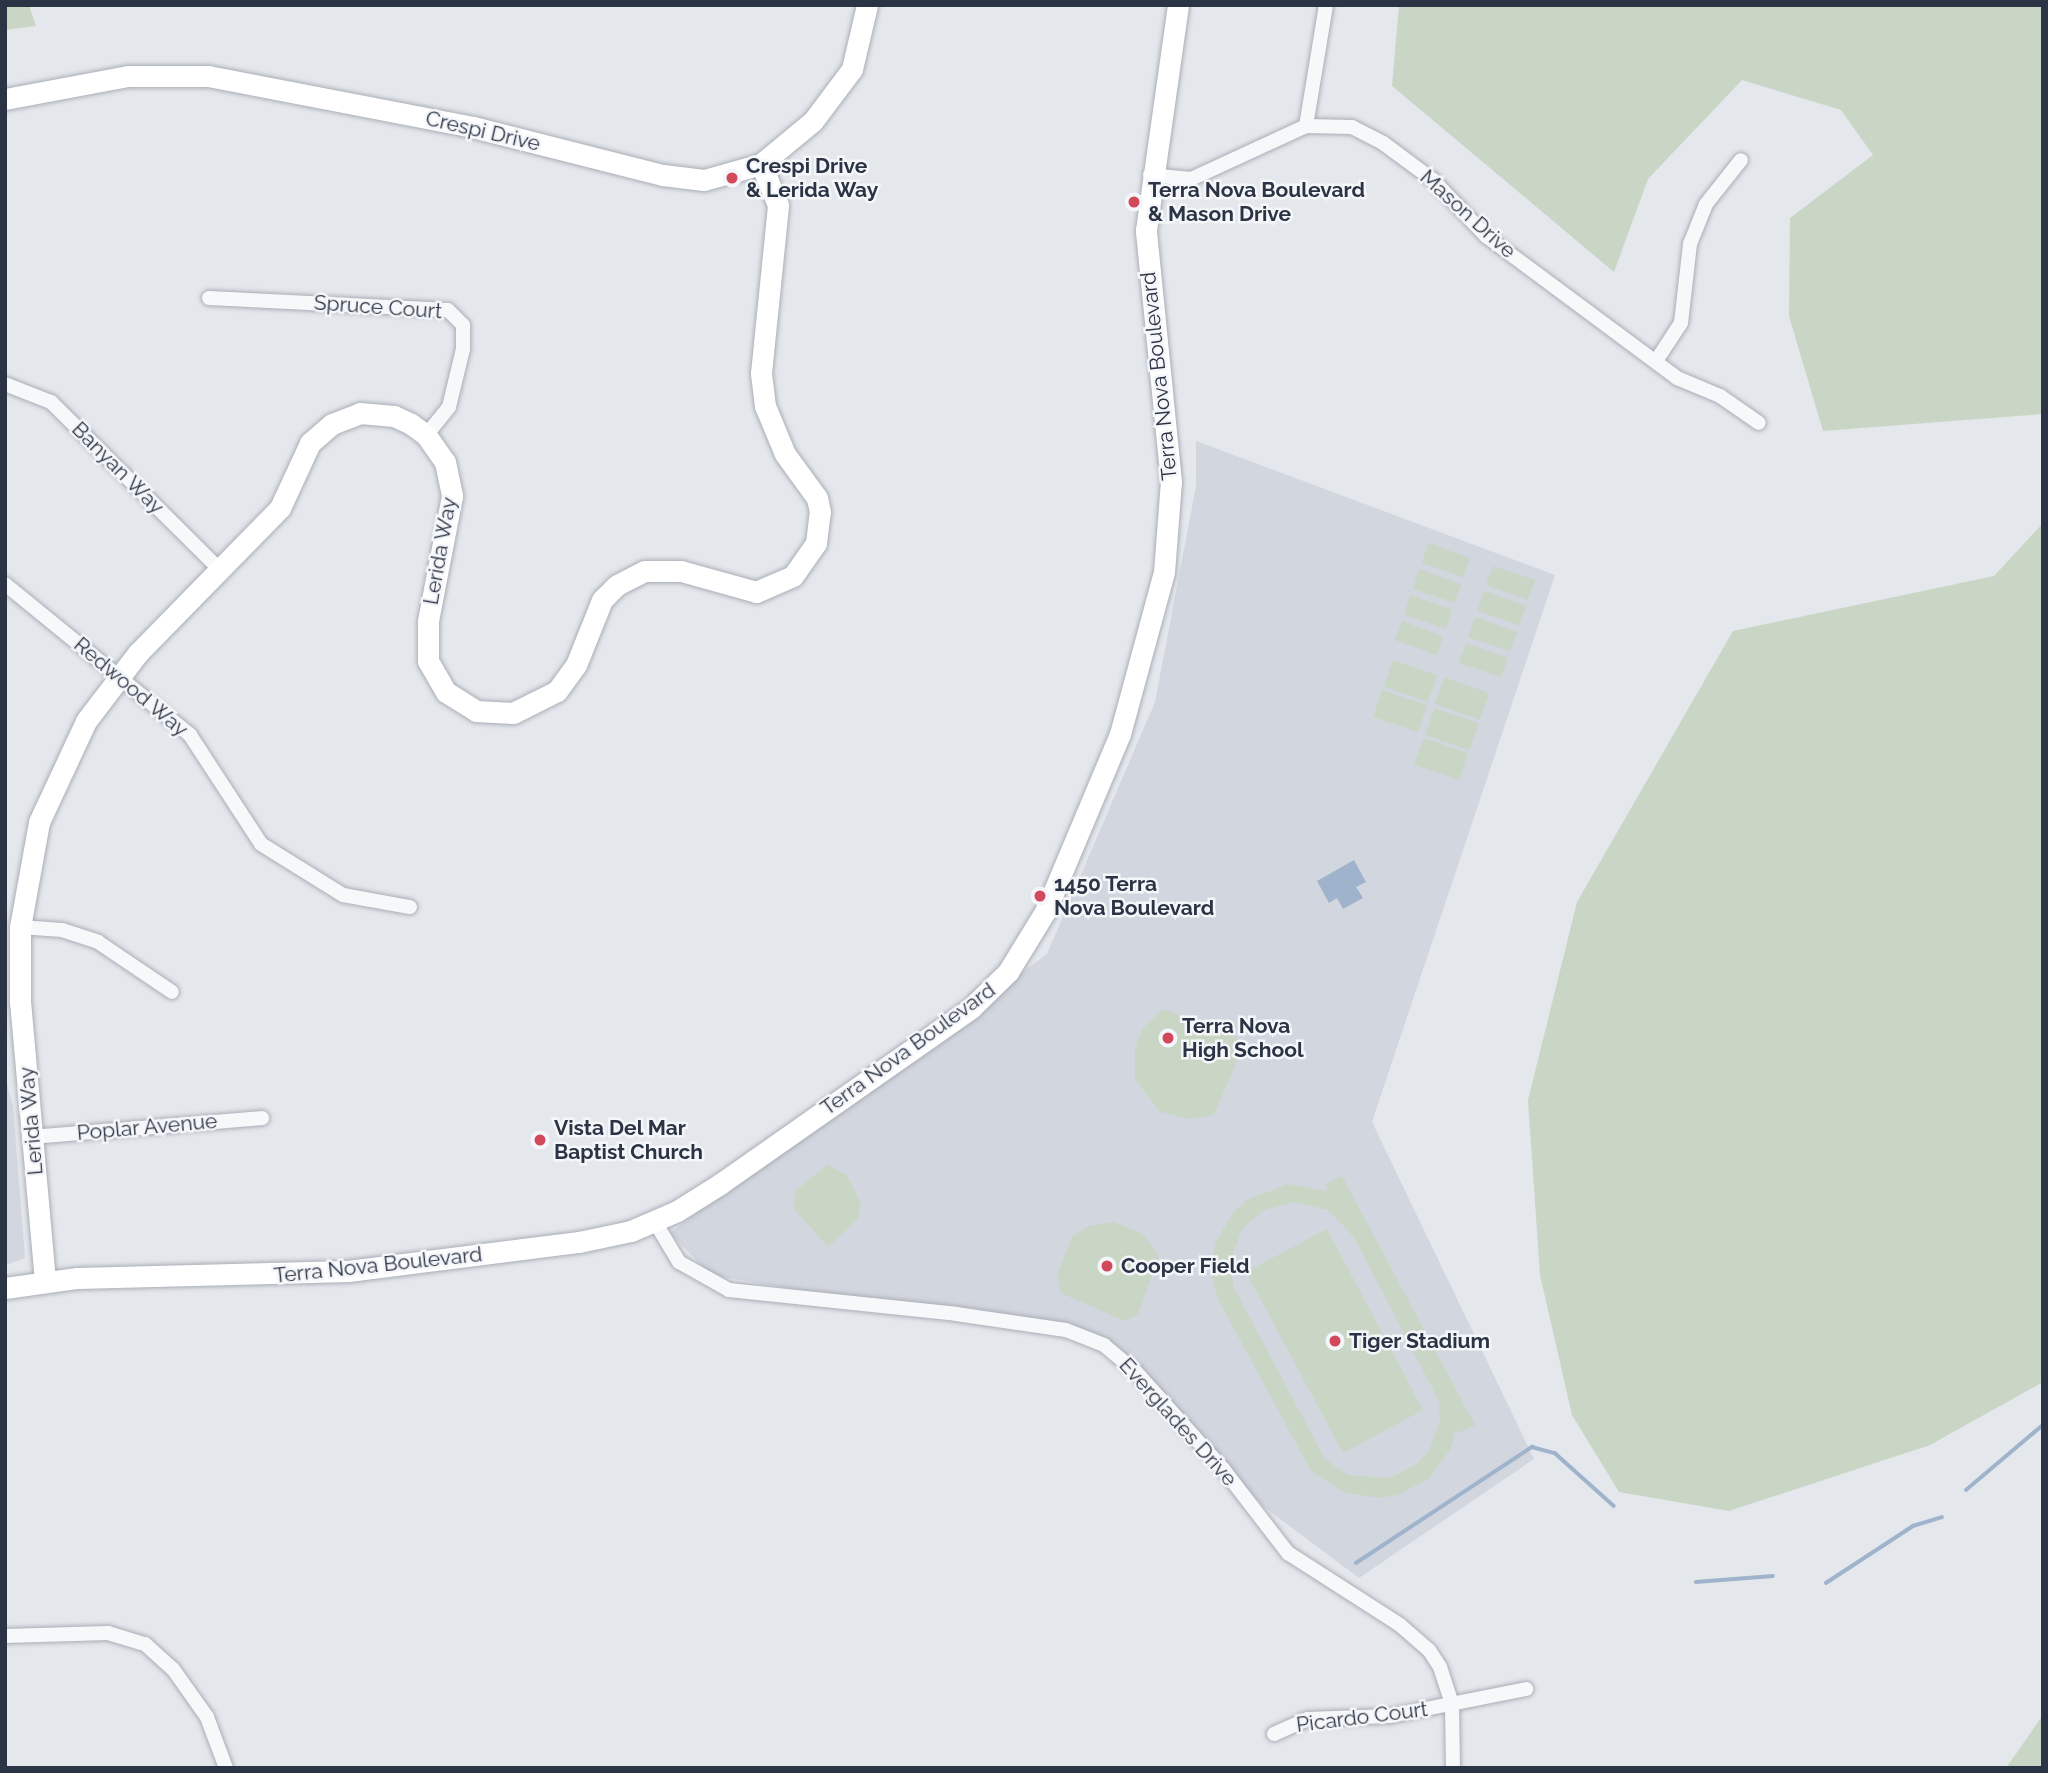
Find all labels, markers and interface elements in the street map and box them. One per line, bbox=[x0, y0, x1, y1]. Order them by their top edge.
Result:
street label: Crespi Drive bbox=[423, 106, 543, 156]
place label: Crespi Drive & Lerida Way bbox=[746, 153, 879, 203]
street label: Mason Drive bbox=[1415, 164, 1521, 264]
marker: Crespi Drive & Lerida Way bbox=[724, 170, 740, 186]
place label: Terra Nova Boulevard & Mason Drive bbox=[1148, 177, 1365, 227]
marker: Terra Nova Boulevard & Mason Drive bbox=[1126, 194, 1142, 210]
street label: Terra Nova Boulevard bbox=[1136, 271, 1182, 481]
street label: Spruce Court bbox=[313, 290, 443, 324]
street label: Banyan Way bbox=[66, 416, 170, 520]
street label: Lerida Way bbox=[418, 495, 462, 607]
street label: Redwood Way bbox=[68, 632, 194, 742]
place label: 1450 Terra Nova Boulevard bbox=[1054, 871, 1214, 921]
marker: 1450 Terra Nova Boulevard bbox=[1032, 888, 1048, 904]
street label: Terra Nova Boulevard bbox=[816, 977, 1000, 1121]
place label: Terra Nova High School bbox=[1182, 1013, 1304, 1063]
marker: Terra Nova High School bbox=[1160, 1030, 1176, 1046]
street label: Lerida Way bbox=[14, 1065, 48, 1177]
street label: Poplar Avenue bbox=[75, 1108, 219, 1146]
place label: Vista Del Mar Baptist Church bbox=[554, 1115, 703, 1165]
marker: Vista Del Mar Baptist Church bbox=[532, 1132, 548, 1148]
street label: Terra Nova Boulevard bbox=[273, 1242, 483, 1288]
place label: Cooper Field bbox=[1121, 1253, 1250, 1279]
marker: Cooper Field bbox=[1099, 1258, 1115, 1274]
place label: Tiger Stadium bbox=[1349, 1328, 1491, 1354]
marker: Tiger Stadium bbox=[1327, 1333, 1343, 1349]
street label: Everglades Drive bbox=[1114, 1353, 1242, 1491]
street label: Picardo Court bbox=[1295, 1696, 1429, 1738]

